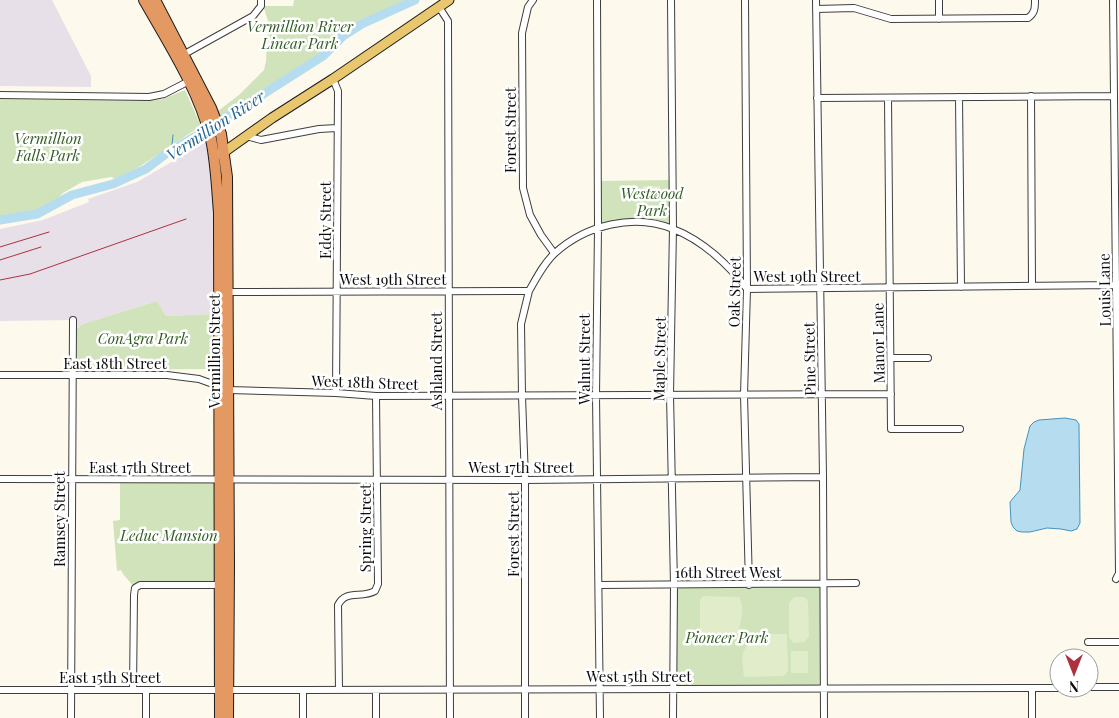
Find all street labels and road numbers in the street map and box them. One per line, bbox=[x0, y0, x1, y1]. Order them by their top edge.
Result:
street label: Forest Street bbox=[500, 86, 520, 173]
street label: Eddy Street bbox=[315, 180, 335, 259]
street label: Louis Lane bbox=[1093, 253, 1115, 327]
street label: Oak Street bbox=[723, 256, 745, 328]
street label: West 19th Street bbox=[753, 266, 861, 286]
street label: West 19th Street bbox=[339, 269, 447, 289]
street label: Vermillion Street bbox=[204, 293, 224, 409]
street label: Manor Lane bbox=[867, 303, 889, 383]
street label: Ashland Street bbox=[426, 311, 446, 411]
street label: Walnut Street bbox=[574, 313, 594, 406]
street label: Maple Street bbox=[648, 316, 670, 402]
street label: Pine Street bbox=[798, 321, 820, 396]
street label: East 18th Street bbox=[63, 353, 167, 373]
street label: West 18th Street bbox=[310, 370, 420, 394]
street label: East 17th Street bbox=[89, 457, 192, 477]
street label: West 17th Street bbox=[467, 457, 574, 477]
street label: Ramsey Street bbox=[49, 470, 69, 567]
street label: Spring Street bbox=[355, 483, 375, 572]
street label: Forest Street bbox=[503, 490, 523, 577]
street label: 16th Street West bbox=[675, 562, 782, 582]
street label: West 15th Street bbox=[585, 666, 692, 686]
street label: East 15th Street bbox=[59, 667, 162, 687]

